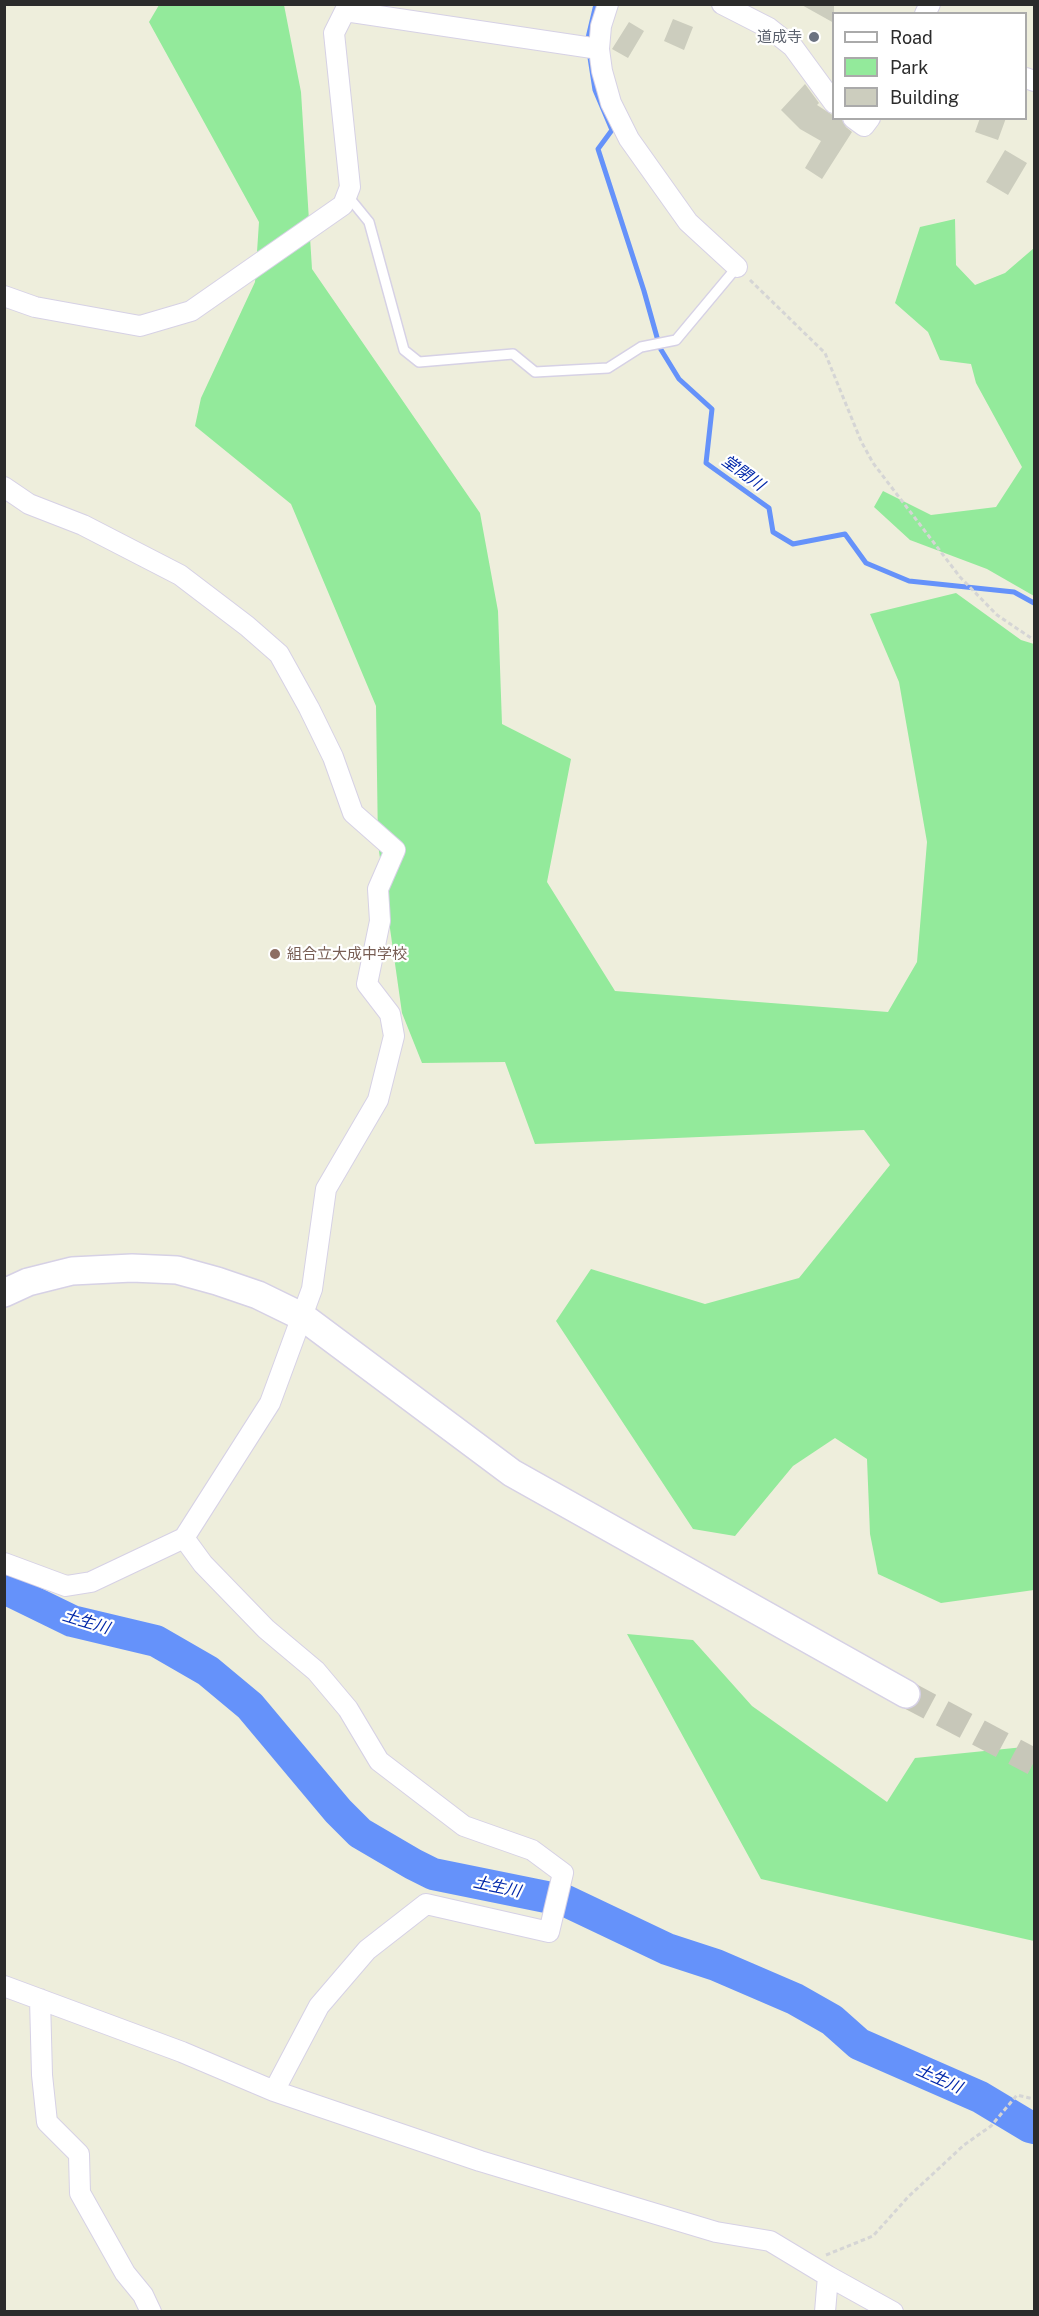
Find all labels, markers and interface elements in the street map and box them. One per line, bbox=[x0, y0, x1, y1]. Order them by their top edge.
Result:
legend bbox=[832, 12, 1027, 120]
text: Road bbox=[890, 27, 933, 48]
place label: 道成寺 bbox=[757, 28, 802, 46]
marker: 道成寺 bbox=[807, 30, 821, 44]
text: Park bbox=[890, 57, 928, 78]
text: Building bbox=[890, 87, 959, 108]
water label: 堂閉川 bbox=[718, 451, 768, 495]
place label: 組合立大成中学校 bbox=[287, 945, 407, 963]
marker: 組合立大成中学校 bbox=[268, 947, 282, 961]
water label: 土生川 bbox=[60, 1606, 112, 1638]
water label: 土生川 bbox=[472, 1873, 522, 1901]
water label: 土生川 bbox=[913, 2060, 965, 2098]

